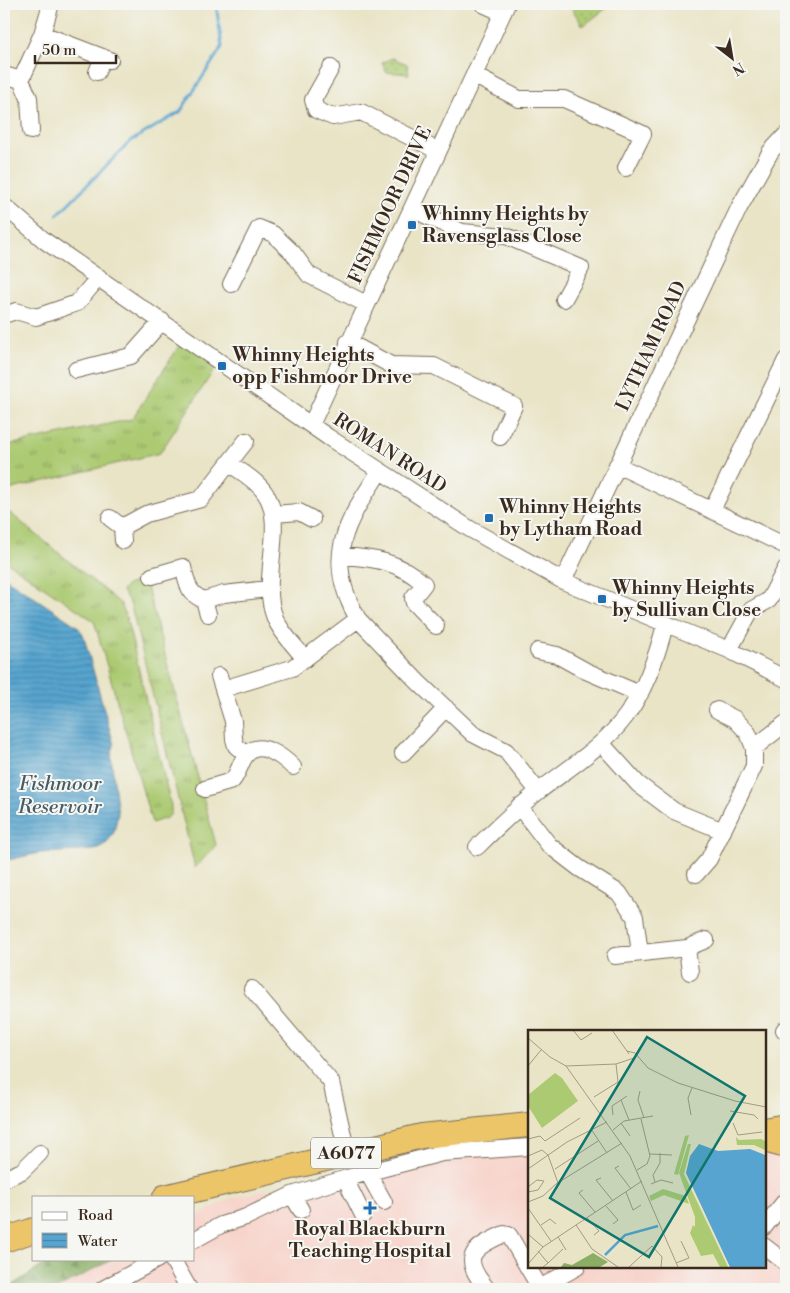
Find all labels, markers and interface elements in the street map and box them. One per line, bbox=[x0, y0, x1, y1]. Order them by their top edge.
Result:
scale bar bbox=[35, 32, 116, 64]
north arrow bbox=[708, 32, 758, 82]
text: 50 m bbox=[42, 41, 76, 60]
text: N bbox=[729, 58, 748, 79]
street label: FISHMOOR DRIVE bbox=[343, 122, 437, 288]
place label: Whinny Heights by Ravensglass Close bbox=[421, 202, 589, 248]
marker: Whinny Heights by Ravensglass Close bbox=[406, 219, 418, 231]
street label: LYTHAM ROAD bbox=[610, 277, 692, 415]
place label: Whinny Heights opp Fishmoor Drive bbox=[231, 343, 412, 389]
marker: Whinny Heights opp Fishmoor Drive bbox=[216, 360, 228, 372]
street label: ROMAN ROAD bbox=[329, 407, 451, 499]
place label: Whinny Heights by Lytham Road bbox=[498, 495, 642, 541]
marker: Whinny Heights by Lytham Road bbox=[483, 512, 495, 524]
place label: Whinny Heights by Sullivan Close bbox=[611, 576, 761, 622]
marker: Whinny Heights by Sullivan Close bbox=[596, 593, 608, 605]
water label: Fishmoor Reservoir bbox=[17, 772, 102, 820]
inset map bbox=[528, 1030, 765, 1268]
road number: A6077 bbox=[311, 1138, 381, 1168]
legend bbox=[32, 1196, 195, 1260]
marker: Royal Blackburn Teaching Hospital bbox=[363, 1201, 377, 1215]
text: Road bbox=[78, 1206, 113, 1225]
place label: Royal Blackburn Teaching Hospital bbox=[289, 1217, 451, 1263]
text: Water bbox=[77, 1232, 118, 1251]

